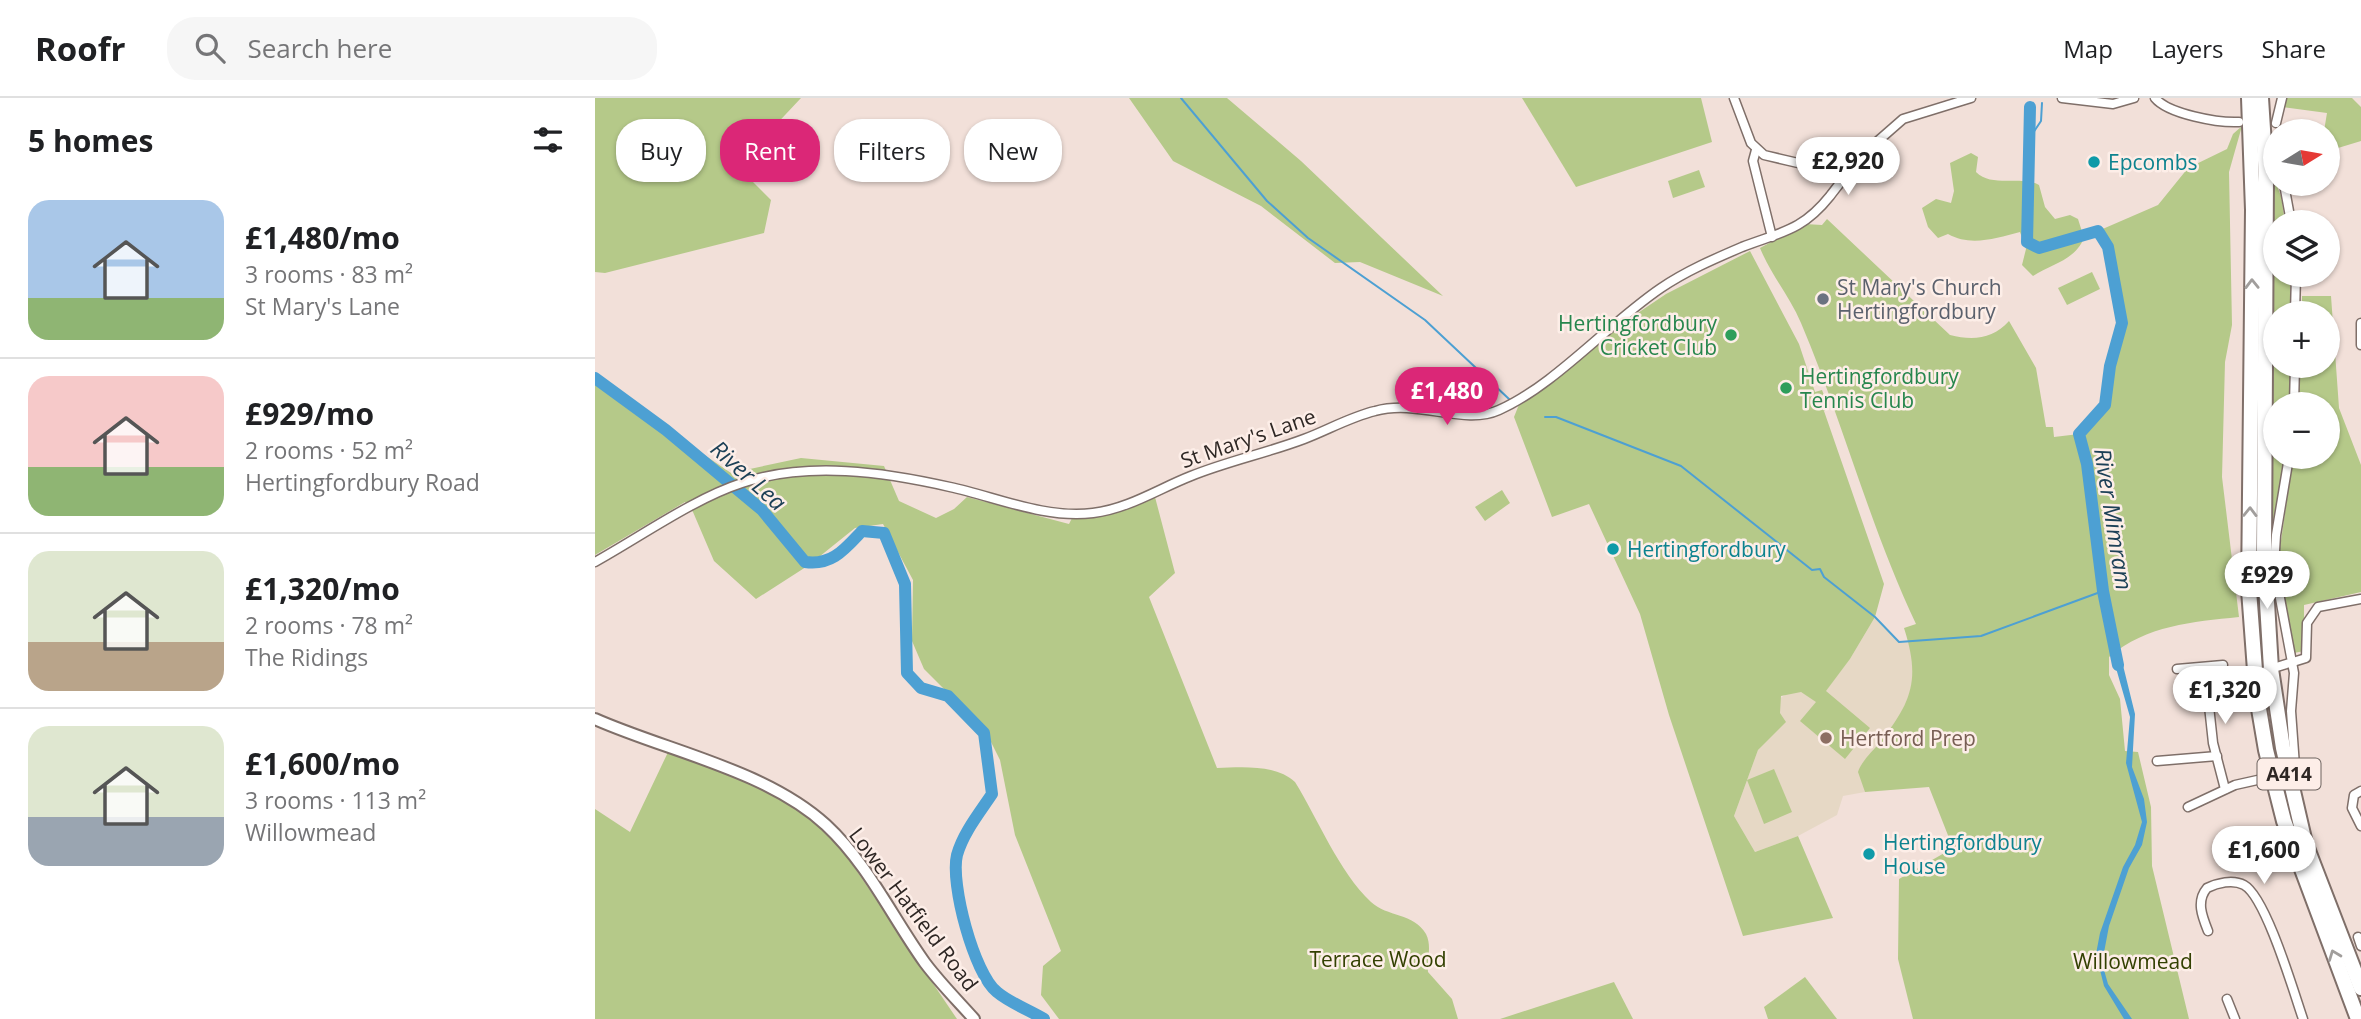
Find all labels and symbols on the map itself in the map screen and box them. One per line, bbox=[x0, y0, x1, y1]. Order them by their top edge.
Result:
north arrow bbox=[2263, 119, 2340, 196]
pin: £2,920 bbox=[1791, 138, 1905, 197]
place label: Epcombs bbox=[2108, 148, 2198, 176]
marker: Epcombs bbox=[2086, 154, 2102, 170]
place label: St Mary's Church Hertingfordbury bbox=[1837, 273, 2002, 325]
one-way arrow bbox=[2244, 279, 2260, 289]
marker: St Mary's Church Hertingfordbury bbox=[1815, 291, 1831, 307]
place label: Hertingfordbury Cricket Club bbox=[1558, 309, 1717, 361]
marker: Hertingfordbury Cricket Club bbox=[1723, 327, 1739, 343]
place label: Hertingfordbury Tennis Club bbox=[1800, 362, 1959, 414]
pin: £1,480 bbox=[1390, 368, 1504, 427]
marker: Hertingfordbury Tennis Club bbox=[1778, 380, 1794, 396]
street label: St Mary's Lane bbox=[1177, 402, 1319, 474]
water label: River Lea bbox=[704, 432, 794, 518]
water label: River Mimram bbox=[2087, 446, 2141, 592]
one-way arrow bbox=[2242, 506, 2257, 517]
place label: Hertingfordbury bbox=[1627, 535, 1786, 563]
marker: Hertingfordbury bbox=[1605, 541, 1621, 557]
pin: £929 bbox=[2226, 552, 2308, 611]
pin: £1,320 bbox=[2168, 666, 2282, 726]
place label: Hertford Prep bbox=[1840, 724, 1976, 752]
marker: Hertford Prep bbox=[1818, 730, 1834, 746]
road number: A414 bbox=[2257, 758, 2321, 790]
street label: Lower Hatfield Road bbox=[843, 821, 985, 997]
pin: £1,600 bbox=[2207, 826, 2321, 886]
place label: Hertingfordbury House bbox=[1883, 828, 2042, 880]
marker: Hertingfordbury House bbox=[1861, 846, 1877, 862]
park label: Terrace Wood bbox=[1309, 945, 1447, 973]
park label: Willowmead bbox=[2073, 947, 2193, 975]
one-way arrow bbox=[2329, 950, 2343, 962]

